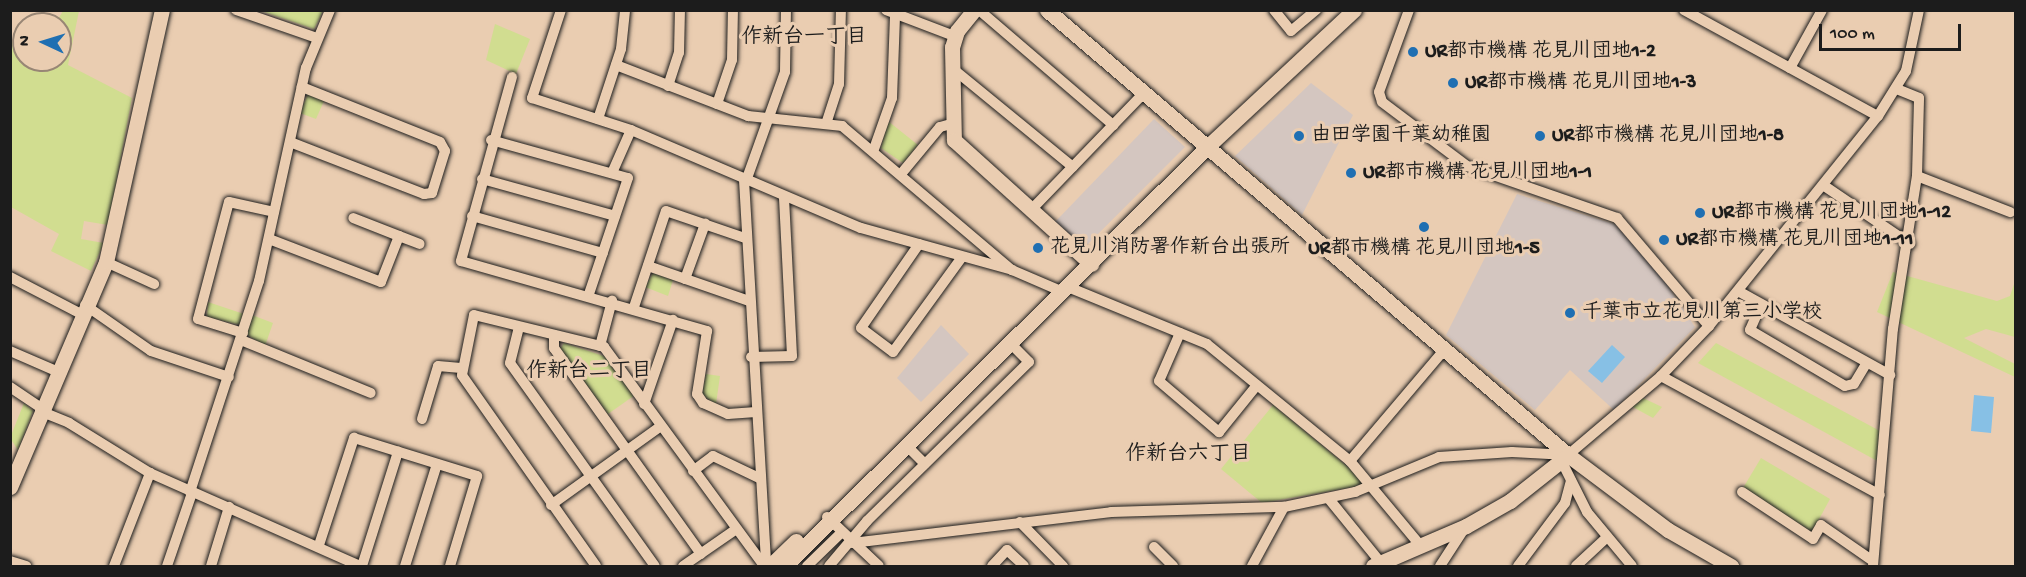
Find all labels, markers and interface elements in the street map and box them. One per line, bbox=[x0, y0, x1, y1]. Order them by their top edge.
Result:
north arrow bbox=[12, 12, 72, 72]
scale bar bbox=[1822, 12, 1964, 50]
text: 100 m bbox=[1830, 24, 1875, 45]
district label: 作新台一丁目 bbox=[741, 26, 867, 52]
text: N bbox=[16, 35, 35, 47]
place label: UR都市機構 花見川団地1-2 bbox=[1425, 40, 1656, 64]
marker: UR都市機構 花見川団地1-2 bbox=[1406, 45, 1420, 59]
place label: UR都市機構 花見川団地1-3 bbox=[1465, 71, 1696, 95]
marker: UR都市機構 花見川団地1-3 bbox=[1446, 76, 1460, 90]
place label: 由田学園千葉幼稚園 bbox=[1311, 124, 1491, 148]
place label: UR都市機構 花見川団地1-8 bbox=[1552, 124, 1784, 148]
marker: 由田学園千葉幼稚園 bbox=[1292, 129, 1306, 143]
marker: UR都市機構 花見川団地1-8 bbox=[1533, 129, 1547, 143]
place label: UR都市機構 花見川団地1-1 bbox=[1363, 161, 1592, 185]
marker: UR都市機構 花見川団地1-1 bbox=[1344, 166, 1358, 180]
place label: UR都市機構 花見川団地1-12 bbox=[1712, 201, 1951, 225]
marker: UR都市機構 花見川団地1-12 bbox=[1693, 206, 1707, 220]
marker: UR都市機構 花見川団地1-5 bbox=[1417, 220, 1431, 234]
place label: UR都市機構 花見川団地1-11 bbox=[1676, 228, 1913, 252]
marker: UR都市機構 花見川団地1-11 bbox=[1657, 233, 1671, 247]
place label: 花見川消防署作新台出張所 bbox=[1050, 236, 1290, 260]
place label: UR都市機構 花見川団地1-5 bbox=[1308, 237, 1540, 261]
marker: 花見川消防署作新台出張所 bbox=[1031, 241, 1045, 255]
place label: 千葉市立花見川第三小学校 bbox=[1582, 301, 1822, 325]
marker: 千葉市立花見川第三小学校 bbox=[1563, 306, 1577, 320]
district label: 作新台二丁目 bbox=[526, 360, 652, 386]
district label: 作新台六丁目 bbox=[1125, 443, 1251, 469]

